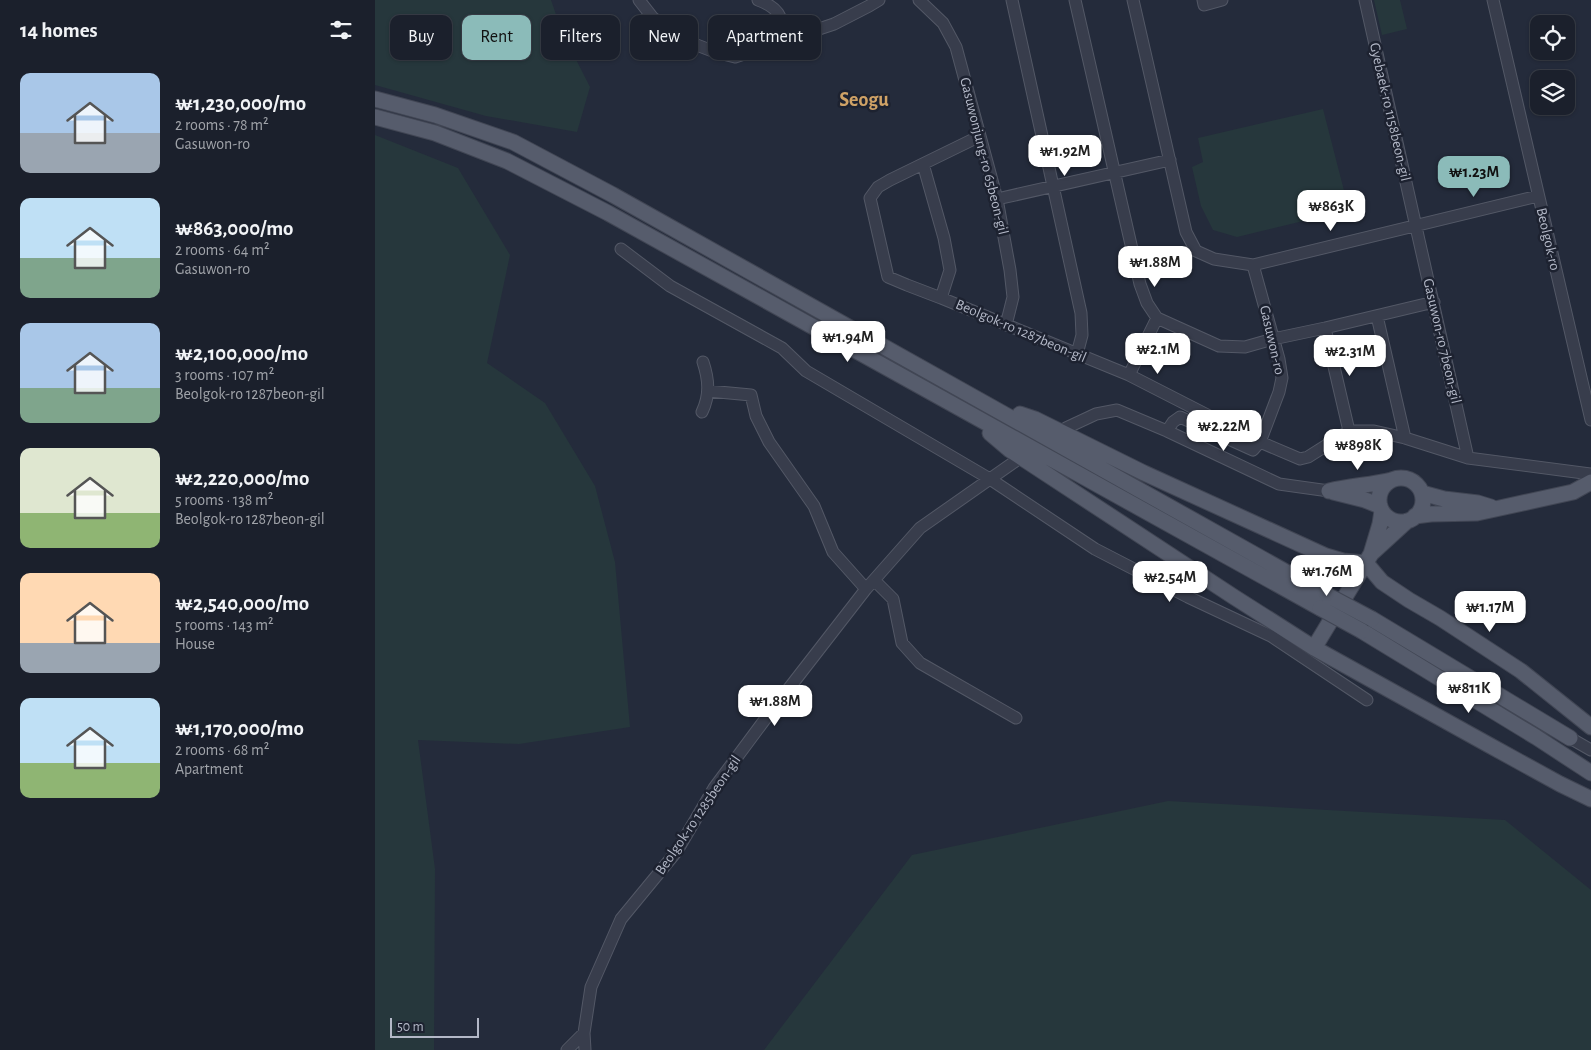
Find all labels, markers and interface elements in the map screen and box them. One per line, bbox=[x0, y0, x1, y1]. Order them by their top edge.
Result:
chip: Buy bbox=[390, 15, 452, 60]
chip: Rent bbox=[462, 15, 531, 60]
chip: Filters bbox=[541, 15, 620, 60]
chip: New bbox=[630, 15, 698, 60]
chip: Apartment bbox=[708, 15, 821, 60]
map controls bbox=[1530, 15, 1575, 115]
button: locate bbox=[1530, 15, 1575, 60]
icon: filters bbox=[327, 16, 355, 44]
text: 14 homes bbox=[20, 20, 98, 41]
street label: Gyebaek-ro 1158beon-gil bbox=[1367, 41, 1413, 183]
button: layers bbox=[1530, 70, 1575, 115]
street label: Gasuwonjung-ro 65beon-gil bbox=[957, 76, 1011, 236]
district label: Seogu bbox=[839, 90, 889, 110]
icon: home bbox=[60, 93, 120, 153]
text: ₩1,230,000/mo bbox=[175, 93, 306, 114]
text: 2 rooms · 78 m² bbox=[175, 117, 269, 133]
pin: ₩1.92M bbox=[1024, 134, 1106, 177]
text: Gasuwon-ro bbox=[175, 136, 250, 152]
text: ₩1.92M bbox=[1039, 143, 1091, 159]
pin: ₩1.23M bbox=[1433, 156, 1515, 198]
text: ₩1.23M bbox=[1449, 164, 1499, 180]
pin: ₩863K bbox=[1296, 190, 1366, 232]
text: ₩863K bbox=[1308, 198, 1354, 214]
street label: Beolgok-ro bbox=[1534, 206, 1562, 272]
icon: home bbox=[60, 218, 120, 278]
text: ₩863,000/mo bbox=[175, 218, 293, 239]
text: 2 rooms · 64 m² bbox=[175, 242, 270, 258]
pin: ₩1.88M bbox=[1114, 246, 1196, 288]
text: ₩1.88M bbox=[1129, 254, 1181, 270]
text: Gasuwon-ro bbox=[175, 261, 250, 277]
street label: Gasuwon-ro 7beon-gil bbox=[1420, 277, 1464, 405]
street label: Beolgok-ro 1287beon-gil bbox=[953, 297, 1089, 365]
street label: Gasuwon-ro bbox=[1257, 304, 1287, 376]
pin: ₩1.94M bbox=[807, 320, 889, 363]
text: ₩1.94M bbox=[822, 329, 874, 345]
pin: ₩2.1M bbox=[1123, 332, 1193, 375]
pin: ₩2.31M bbox=[1309, 334, 1391, 377]
text: ₩2.1M bbox=[1136, 341, 1180, 357]
icon: home bbox=[60, 343, 120, 403]
text: ₩2,100,000/mo bbox=[175, 343, 308, 364]
text: ₩2.31M bbox=[1325, 343, 1375, 359]
text: 3 rooms · 107 m² bbox=[175, 367, 274, 383]
text: Beolgok-ro 1287beon-gil bbox=[175, 386, 325, 402]
pin: ₩2.22M bbox=[1183, 410, 1265, 452]
text: ₩2.22M bbox=[1198, 418, 1250, 434]
pin: ₩898K bbox=[1323, 428, 1393, 471]
text: ₩898K bbox=[1335, 437, 1381, 453]
icon: home bbox=[60, 468, 120, 528]
text: ₩2,220,000/mo bbox=[175, 468, 309, 489]
text: 5 rooms · 138 m² bbox=[175, 492, 273, 508]
text: Beolgok-ro 1287beon-gil bbox=[175, 511, 325, 527]
pin: ₩1.76M bbox=[1286, 554, 1368, 597]
pin: ₩2.54M bbox=[1129, 560, 1211, 603]
text: ₩1.76M bbox=[1302, 563, 1352, 579]
text: ₩2.54M bbox=[1144, 569, 1196, 585]
pin: ₩1.17M bbox=[1449, 590, 1531, 633]
icon: home bbox=[60, 593, 120, 653]
text: ₩2,540,000/mo bbox=[175, 593, 309, 614]
text: ₩1.17M bbox=[1466, 599, 1514, 615]
text: 5 rooms · 143 m² bbox=[175, 617, 274, 633]
text: House bbox=[175, 636, 215, 652]
pin: ₩811K bbox=[1434, 672, 1504, 714]
text: ₩811K bbox=[1448, 680, 1490, 696]
pin: ₩1.88M bbox=[734, 684, 816, 727]
text: ₩1.88M bbox=[749, 693, 801, 709]
icon: home bbox=[60, 718, 120, 778]
text: ₩1,170,000/mo bbox=[175, 718, 304, 739]
text: 2 rooms · 68 m² bbox=[175, 742, 269, 758]
street label: Beolgok-ro 1285beon-gil bbox=[653, 753, 743, 877]
text: Apartment bbox=[175, 761, 243, 777]
scale bar bbox=[390, 1015, 479, 1038]
text: 50 m bbox=[397, 1020, 424, 1034]

